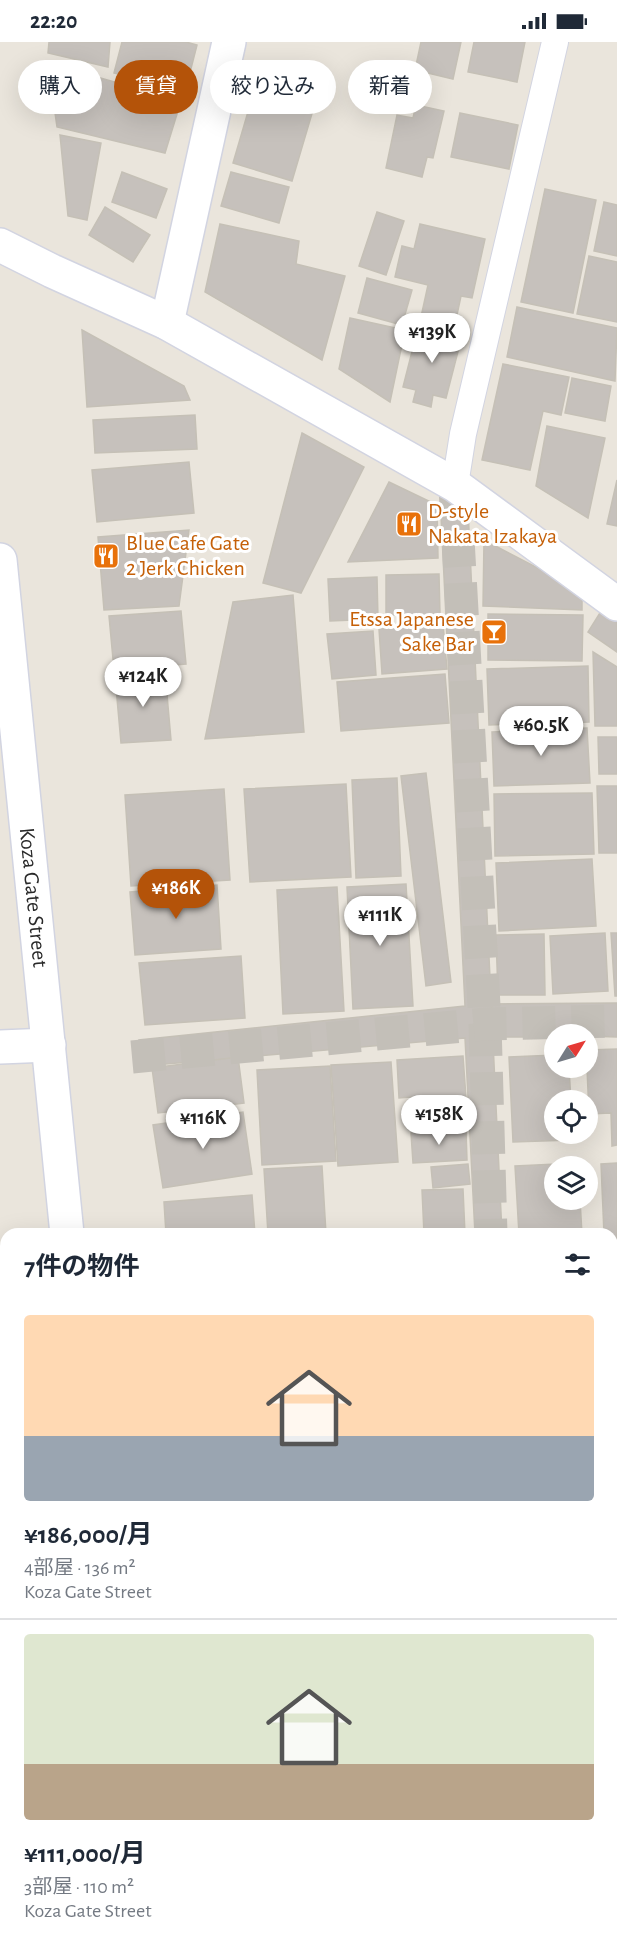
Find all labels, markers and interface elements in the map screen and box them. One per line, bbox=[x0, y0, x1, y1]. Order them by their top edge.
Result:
text: 22:20 bbox=[30, 10, 78, 32]
chip: 購入 bbox=[18, 60, 102, 114]
chip: 賃貸 bbox=[114, 60, 198, 114]
chip: 絞り込み bbox=[210, 60, 336, 114]
chip: 新着 bbox=[348, 60, 432, 114]
pin: ¥139K bbox=[390, 313, 474, 364]
text: ¥139K bbox=[408, 322, 456, 342]
place label: D-style Nakata Izakaya bbox=[428, 500, 557, 547]
restaurant icon: D-style Nakata Izakaya bbox=[394, 509, 424, 539]
place label: Blue Cafe Gate 2 Jerk Chicken bbox=[126, 532, 250, 579]
restaurant icon: Blue Cafe Gate 2 Jerk Chicken bbox=[91, 541, 121, 571]
place label: Etssa Japanese Sake Bar bbox=[349, 608, 474, 655]
bar icon: Etssa Japanese Sake Bar bbox=[479, 617, 509, 647]
pin: ¥124K bbox=[101, 657, 185, 708]
text: ¥124K bbox=[119, 666, 167, 686]
pin: ¥60.5K bbox=[492, 706, 590, 757]
text: ¥60.5K bbox=[513, 715, 569, 735]
street label: Koza Gate Street bbox=[16, 826, 51, 968]
pin: ¥186K bbox=[134, 869, 218, 920]
text: ¥186K bbox=[152, 878, 200, 898]
pin: ¥111K bbox=[338, 896, 422, 947]
text: ¥111K bbox=[358, 905, 402, 925]
north arrow bbox=[544, 1024, 598, 1078]
map controls bbox=[544, 1024, 598, 1210]
button: locate bbox=[544, 1090, 598, 1144]
pin: ¥158K bbox=[397, 1095, 481, 1146]
pin: ¥116K bbox=[161, 1099, 245, 1150]
text: ¥158K bbox=[415, 1104, 463, 1124]
text: ¥116K bbox=[180, 1108, 226, 1128]
button: layers bbox=[544, 1156, 598, 1210]
icon: filters bbox=[561, 1248, 594, 1281]
text: 7件の物件 bbox=[24, 1254, 139, 1280]
icon: home bbox=[255, 1354, 363, 1462]
text: ¥186,000/月 bbox=[24, 1522, 152, 1548]
text: 4部屋 · 136 m² bbox=[24, 1558, 136, 1578]
text: Koza Gate Street bbox=[24, 1582, 152, 1602]
icon: home bbox=[255, 1673, 363, 1781]
text: ¥111,000/月 bbox=[24, 1841, 146, 1867]
text: 3部屋 · 110 m² bbox=[24, 1877, 134, 1897]
text: Koza Gate Street bbox=[24, 1901, 152, 1921]

